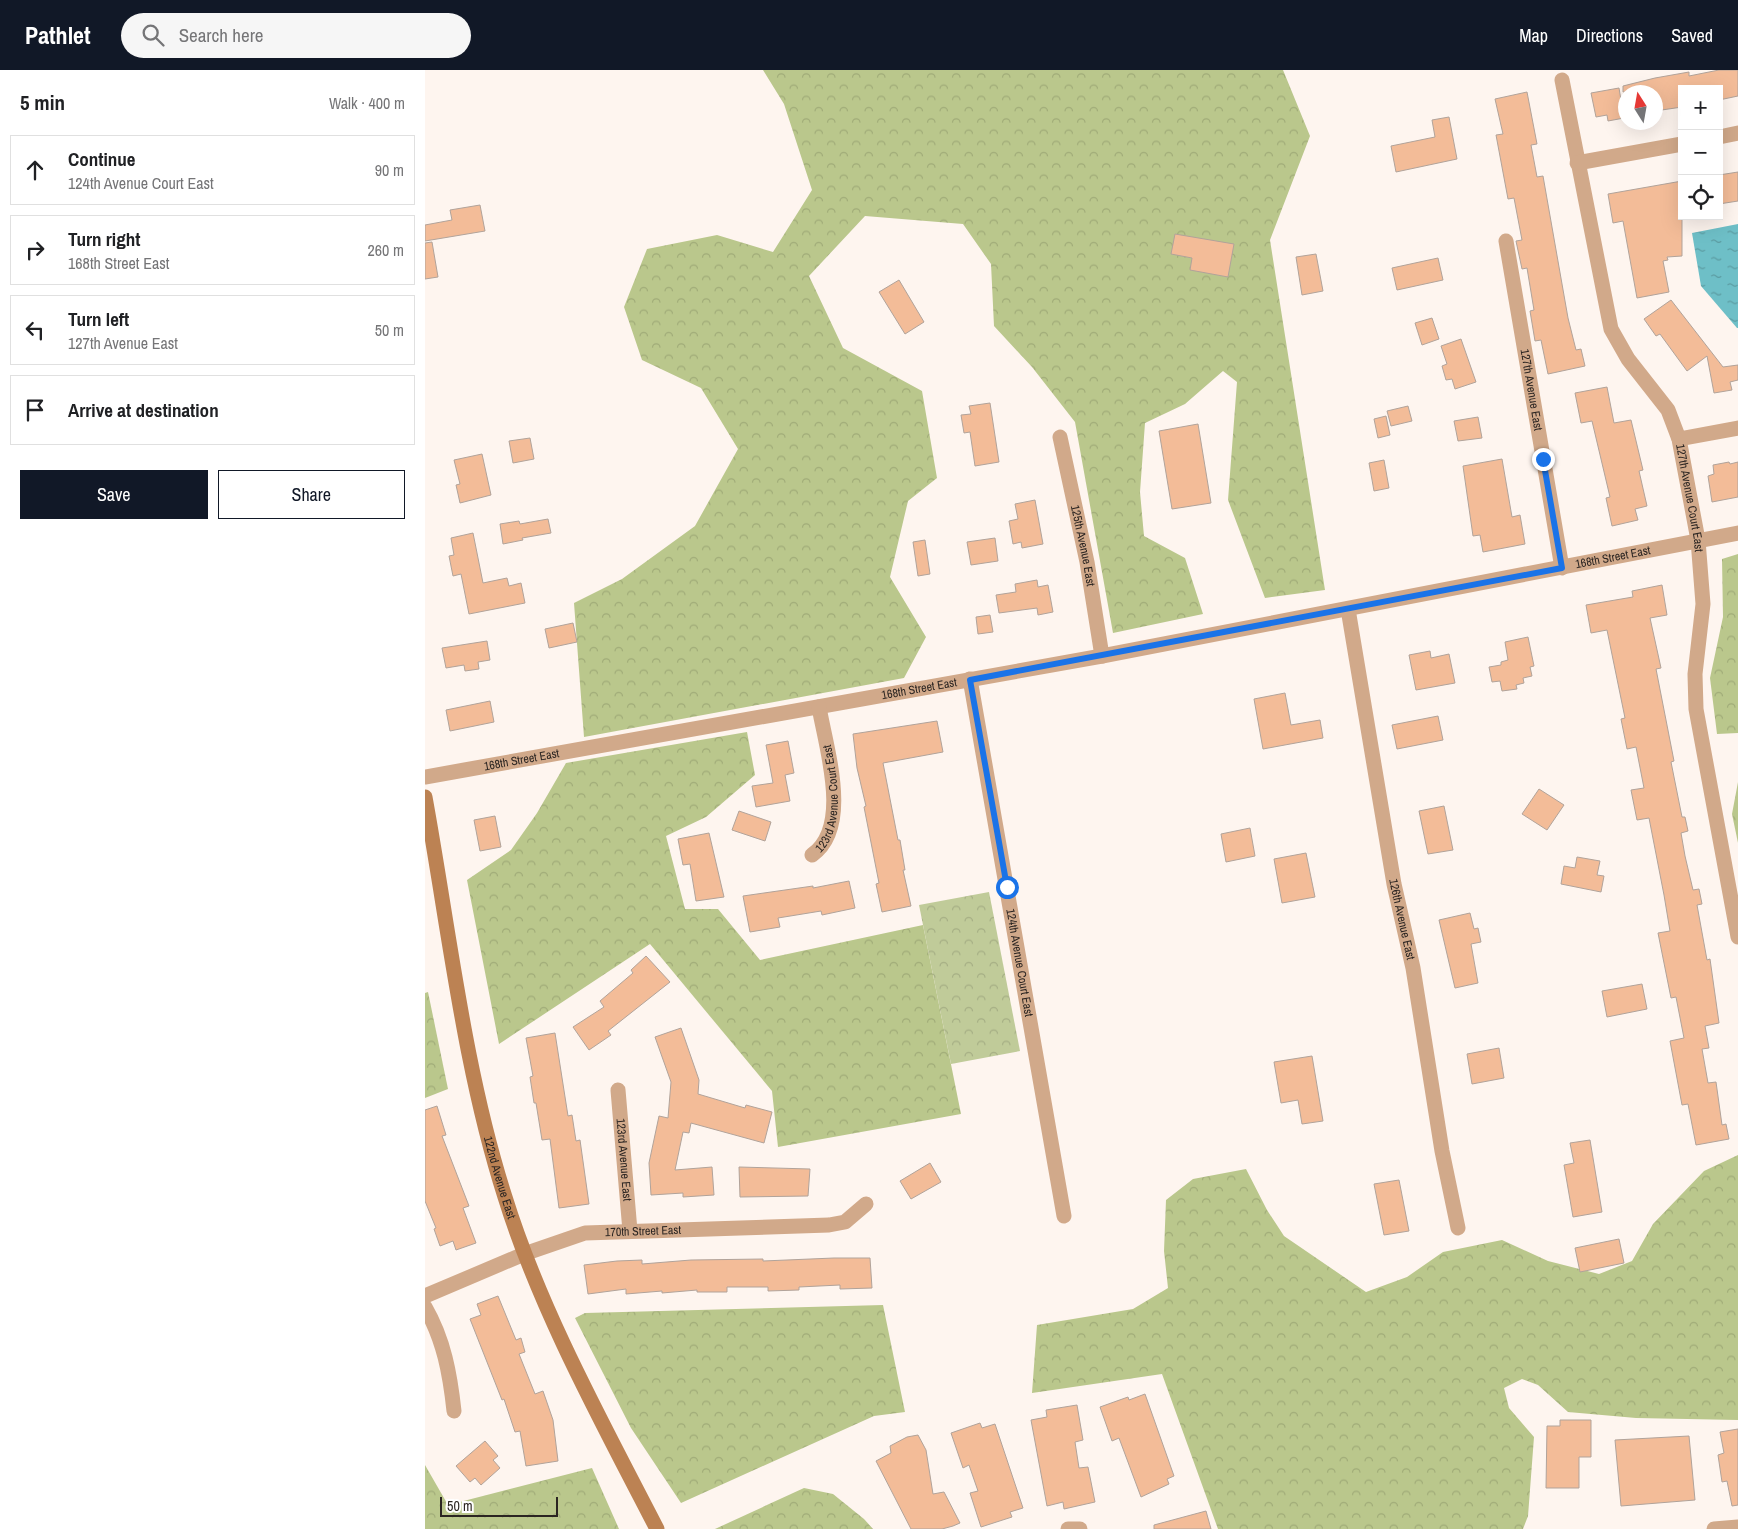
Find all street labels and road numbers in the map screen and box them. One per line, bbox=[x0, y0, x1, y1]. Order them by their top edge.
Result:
street label: 127th Avenue East bbox=[1517, 348, 1546, 432]
street label: 127th Avenue Court East bbox=[1672, 443, 1707, 553]
street label: 125th Avenue East bbox=[1067, 503, 1099, 588]
street label: 168th Street East bbox=[1574, 542, 1652, 572]
street label: 168th Street East bbox=[880, 674, 958, 703]
street label: 123rd Avenue Court East bbox=[812, 743, 842, 856]
street label: 168th Street East bbox=[483, 745, 561, 774]
street label: 126th Avenue East bbox=[1385, 878, 1419, 962]
street label: 124th Avenue Court East bbox=[1002, 907, 1037, 1018]
street label: 123rd Avenue East bbox=[612, 1118, 635, 1202]
street label: 122nd Avenue East bbox=[480, 1134, 520, 1221]
street label: 170th Street East bbox=[605, 1222, 682, 1240]

